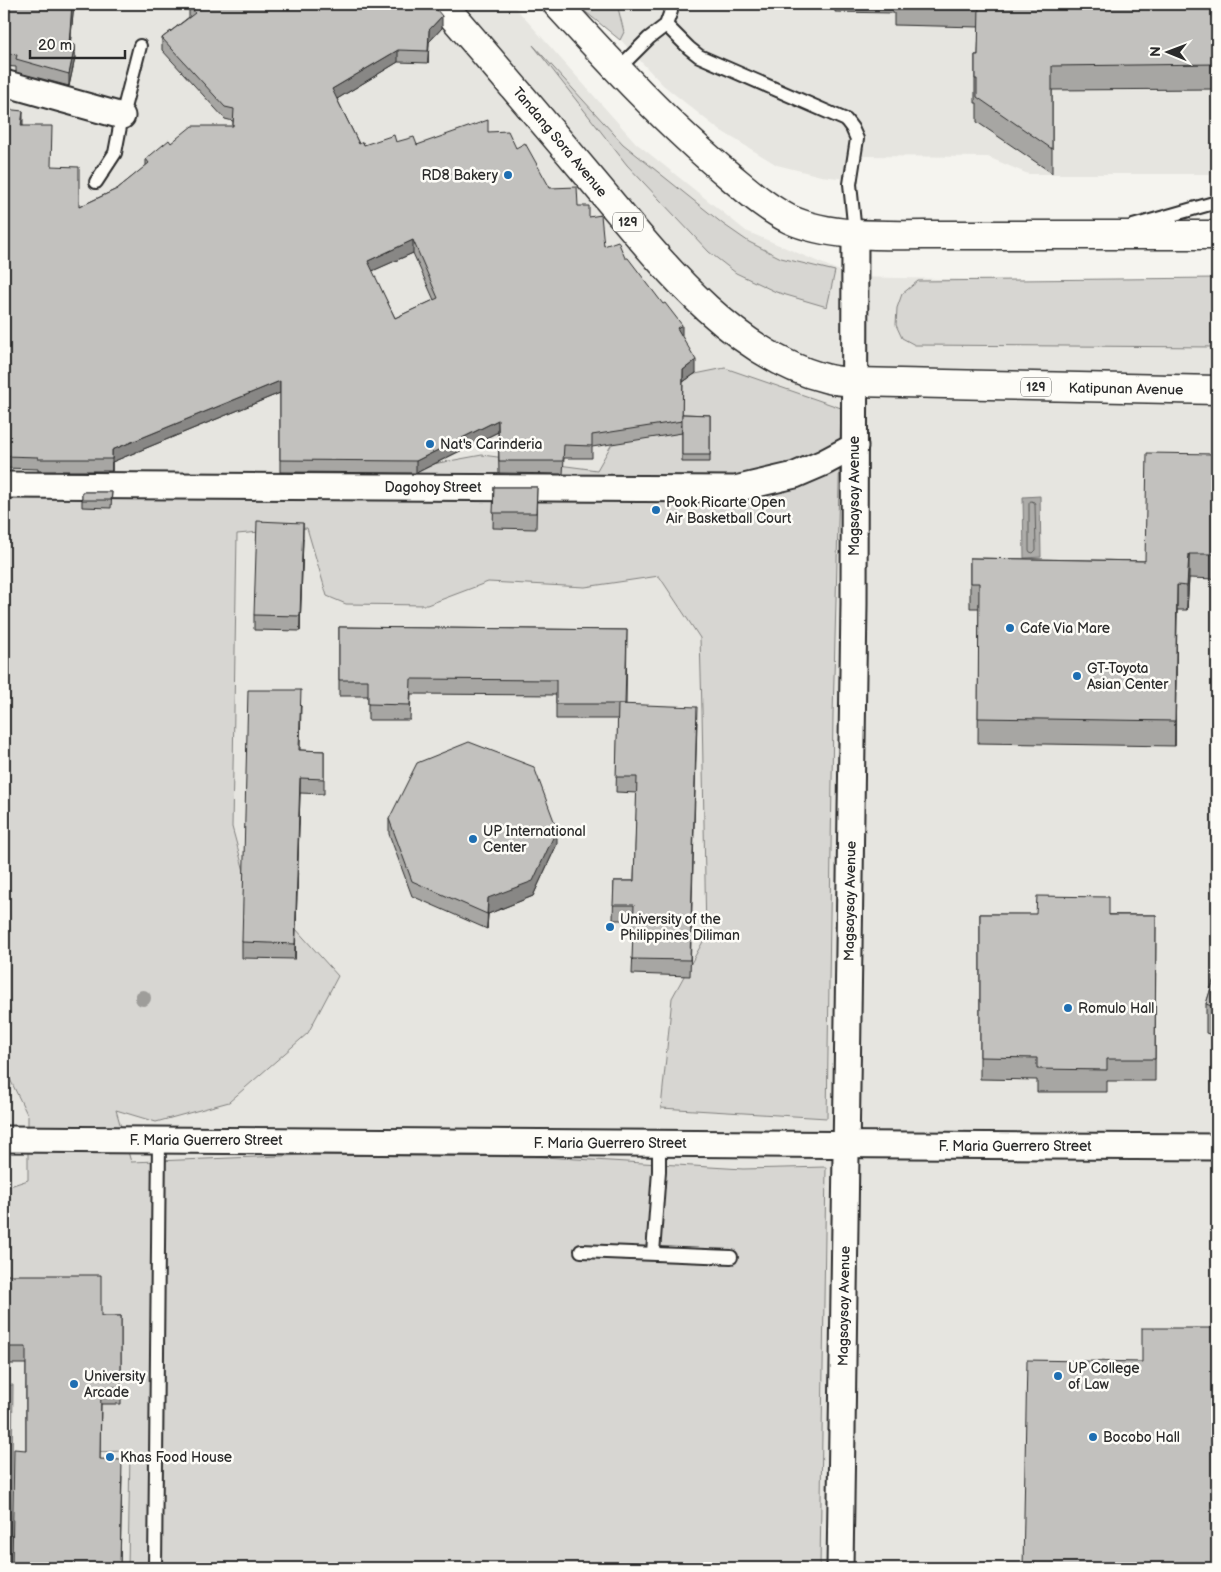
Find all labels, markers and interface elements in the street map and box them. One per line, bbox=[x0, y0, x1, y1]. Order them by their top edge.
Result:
scale bar bbox=[30, 28, 125, 60]
north arrow bbox=[1144, 28, 1194, 78]
text: 20 m bbox=[38, 36, 72, 55]
text: N bbox=[1147, 46, 1164, 57]
street label: Tandang Sora Avenue bbox=[509, 84, 611, 200]
place label: RD8 Bakery bbox=[421, 167, 499, 184]
marker: RD8 Bakery bbox=[502, 169, 514, 181]
road number: 129 bbox=[613, 212, 643, 232]
road number: 129 bbox=[1021, 378, 1051, 397]
street label: Katipunan Avenue bbox=[1069, 380, 1183, 398]
place label: Nat's Carinderia bbox=[440, 436, 542, 453]
street label: Magsaysay Avenue bbox=[846, 436, 863, 556]
marker: Nat's Carinderia bbox=[424, 438, 436, 450]
street label: Dagohoy Street bbox=[385, 479, 482, 496]
place label: Pook Ricarte Open Air Basketball Court bbox=[666, 494, 792, 527]
marker: Pook Ricarte Open Air Basketball Court bbox=[650, 504, 662, 516]
place label: Cafe Via Mare bbox=[1020, 620, 1110, 637]
marker: Cafe Via Mare bbox=[1004, 622, 1016, 634]
place label: GT-Toyota Asian Center bbox=[1087, 660, 1169, 693]
marker: GT-Toyota Asian Center bbox=[1071, 670, 1083, 682]
place label: UP International Center bbox=[483, 823, 586, 856]
marker: UP International Center bbox=[467, 833, 479, 845]
street label: Magsaysay Avenue bbox=[840, 841, 860, 961]
place label: University of the Philippines Diliman bbox=[620, 911, 740, 944]
marker: University of the Philippines Diliman bbox=[604, 921, 616, 933]
place label: Romulo Hall bbox=[1078, 1000, 1154, 1017]
marker: Romulo Hall bbox=[1062, 1002, 1074, 1014]
street label: F. Maria Guerrero Street bbox=[129, 1132, 283, 1149]
street label: F. Maria Guerrero Street bbox=[533, 1135, 687, 1152]
street label: F. Maria Guerrero Street bbox=[938, 1138, 1092, 1155]
street label: Magsaysay Avenue bbox=[834, 1246, 854, 1366]
place label: UP College of Law bbox=[1068, 1360, 1140, 1393]
place label: University Arcade bbox=[84, 1368, 146, 1401]
marker: UP College of Law bbox=[1052, 1370, 1064, 1382]
marker: University Arcade bbox=[68, 1378, 80, 1390]
place label: Bocobo Hall bbox=[1103, 1429, 1180, 1446]
marker: Bocobo Hall bbox=[1087, 1431, 1099, 1443]
place label: Khas Food House bbox=[120, 1449, 232, 1466]
marker: Khas Food House bbox=[104, 1451, 116, 1463]

